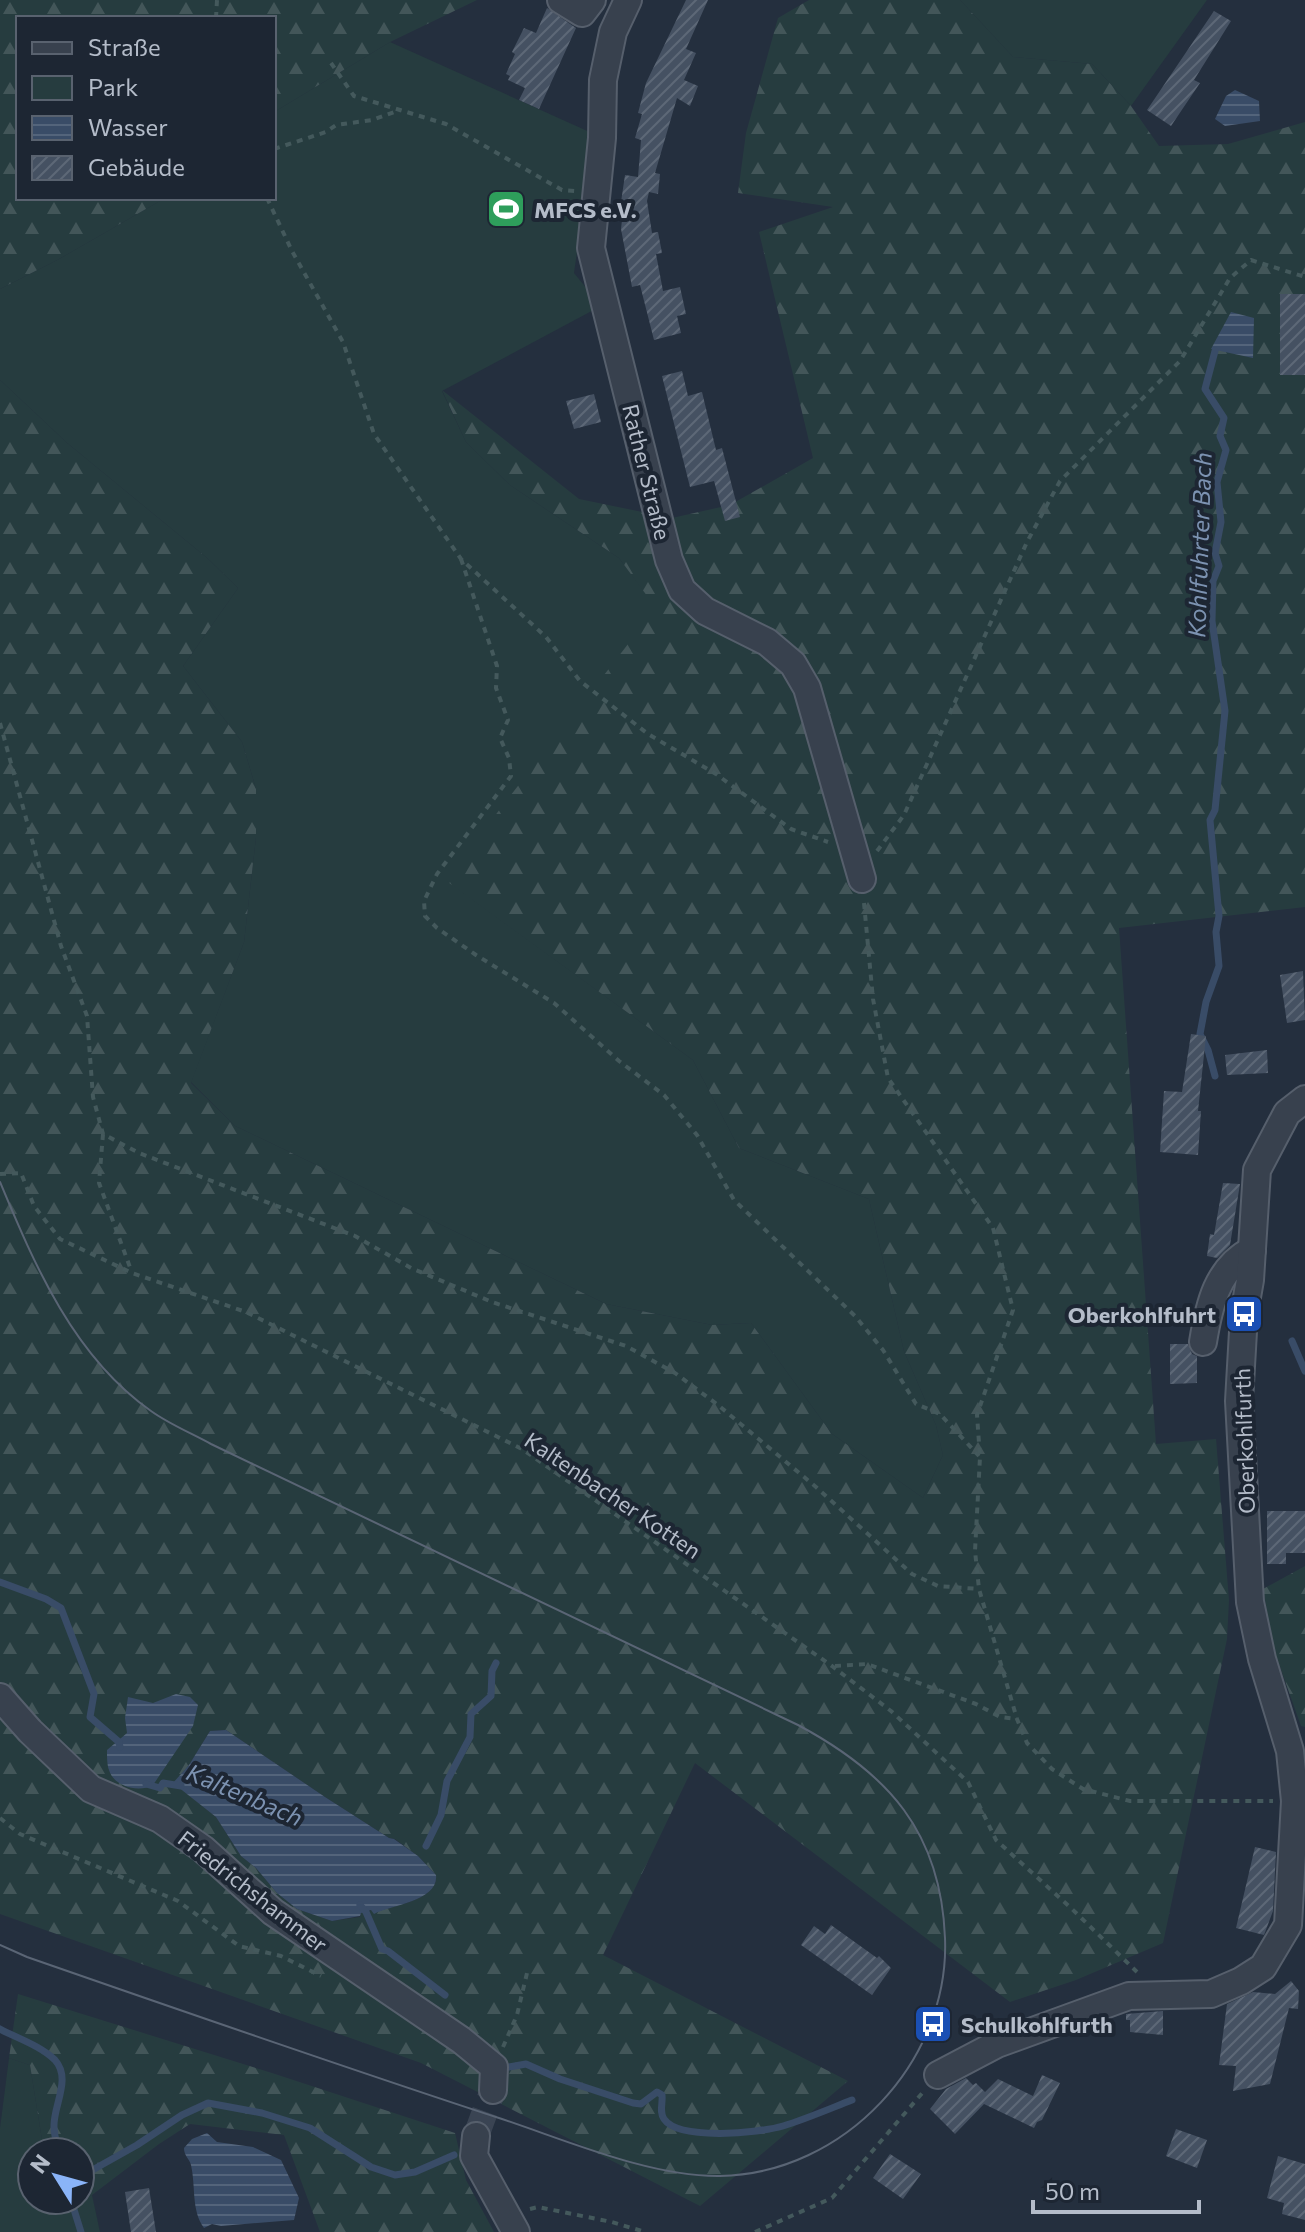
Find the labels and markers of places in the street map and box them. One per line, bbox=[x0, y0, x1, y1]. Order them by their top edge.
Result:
sports icon: MFCS e.V. bbox=[485, 188, 527, 230]
place label: MFCS e.V. bbox=[534, 196, 636, 223]
bus stop icon: Oberkohlfuhrt bbox=[1223, 1293, 1265, 1335]
place label: Oberkohlfuhrt bbox=[1068, 1301, 1216, 1328]
bus stop icon: Schulkohlfurth bbox=[912, 2003, 954, 2045]
place label: Schulkohlfurth bbox=[961, 2011, 1113, 2038]

